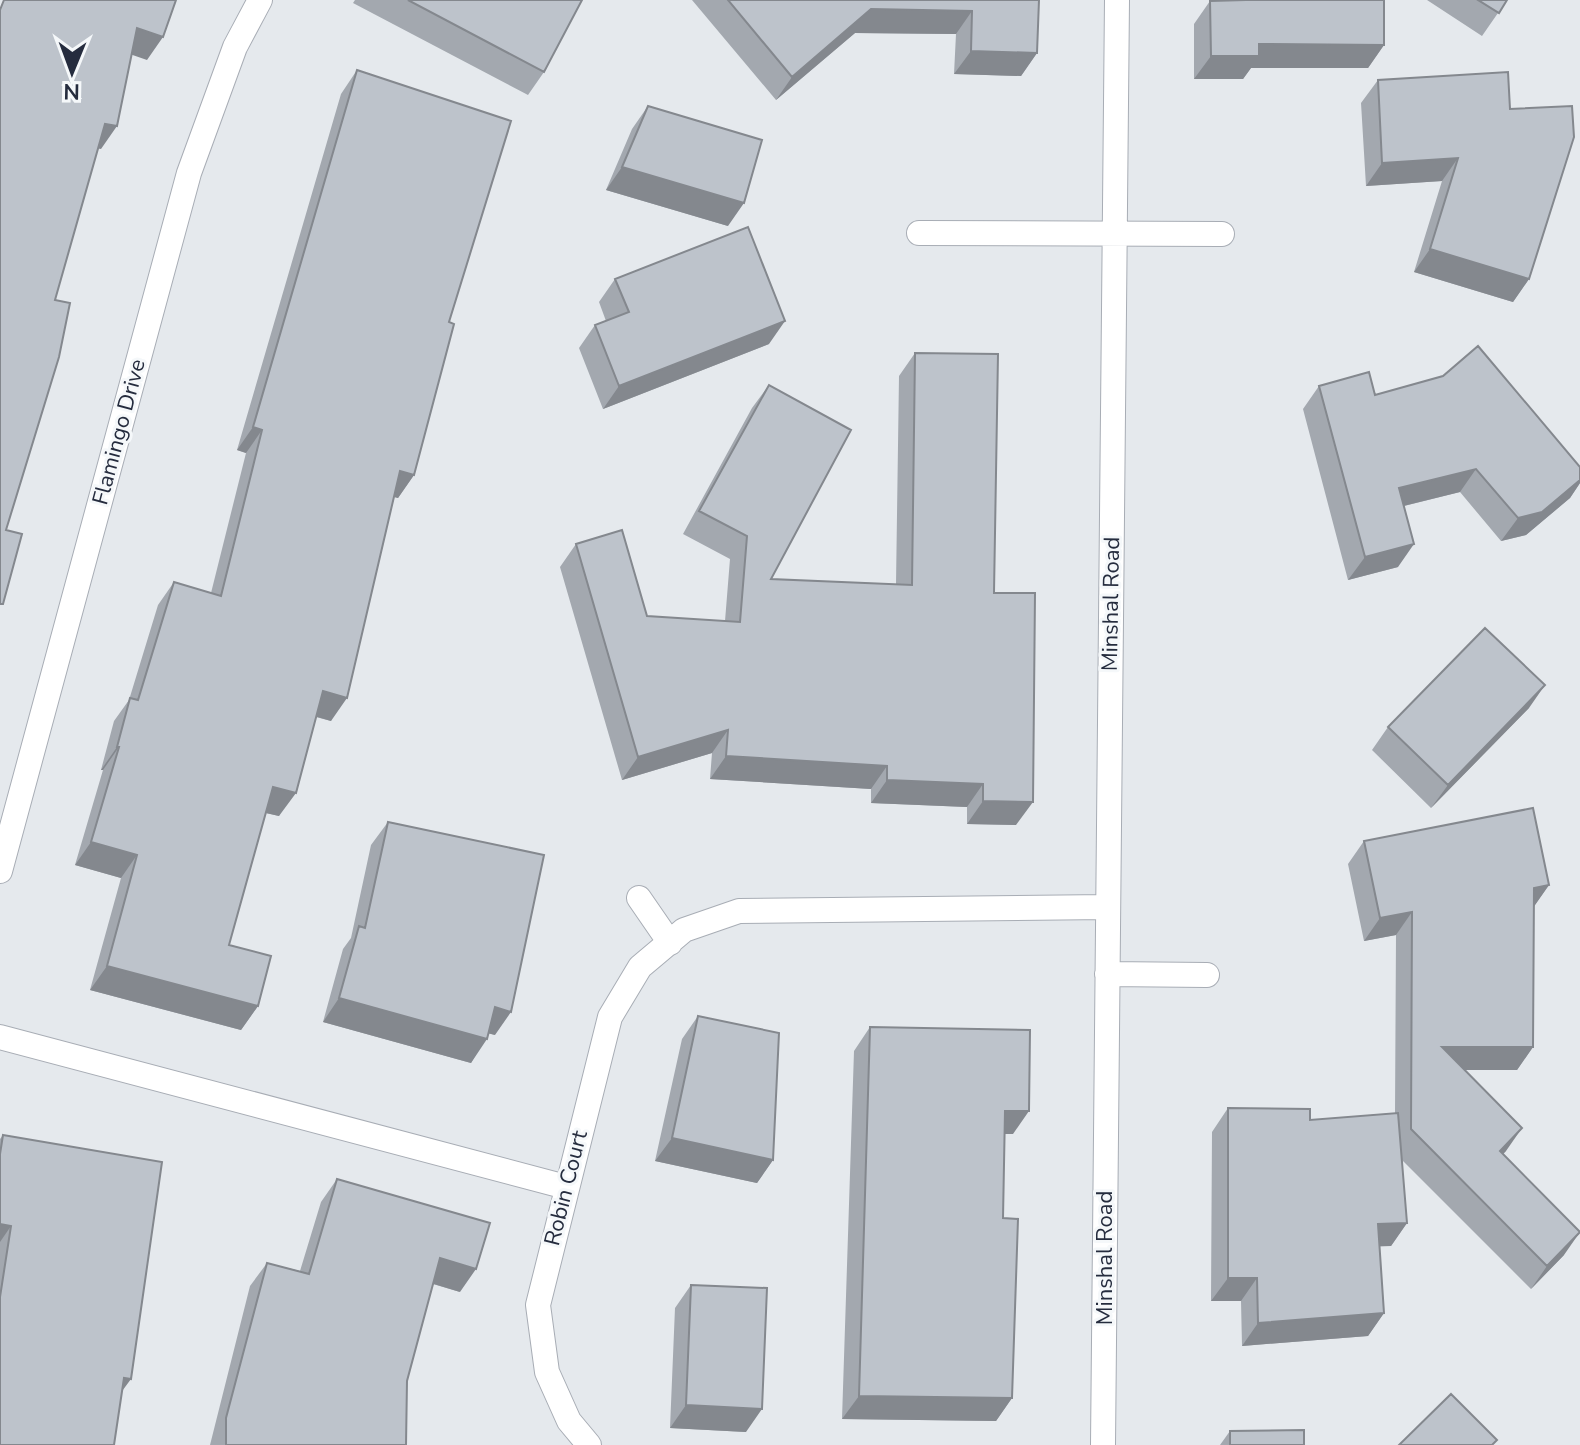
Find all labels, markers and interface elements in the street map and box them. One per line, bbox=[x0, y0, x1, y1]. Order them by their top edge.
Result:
north arrow bbox=[32, 32, 112, 112]
text: N bbox=[63, 76, 80, 106]
street label: Flamingo Drive bbox=[85, 356, 153, 508]
street label: Minshal Road bbox=[1095, 536, 1127, 672]
street label: Robin Court bbox=[537, 1127, 595, 1249]
street label: Minshal Road bbox=[1090, 1191, 1120, 1325]

